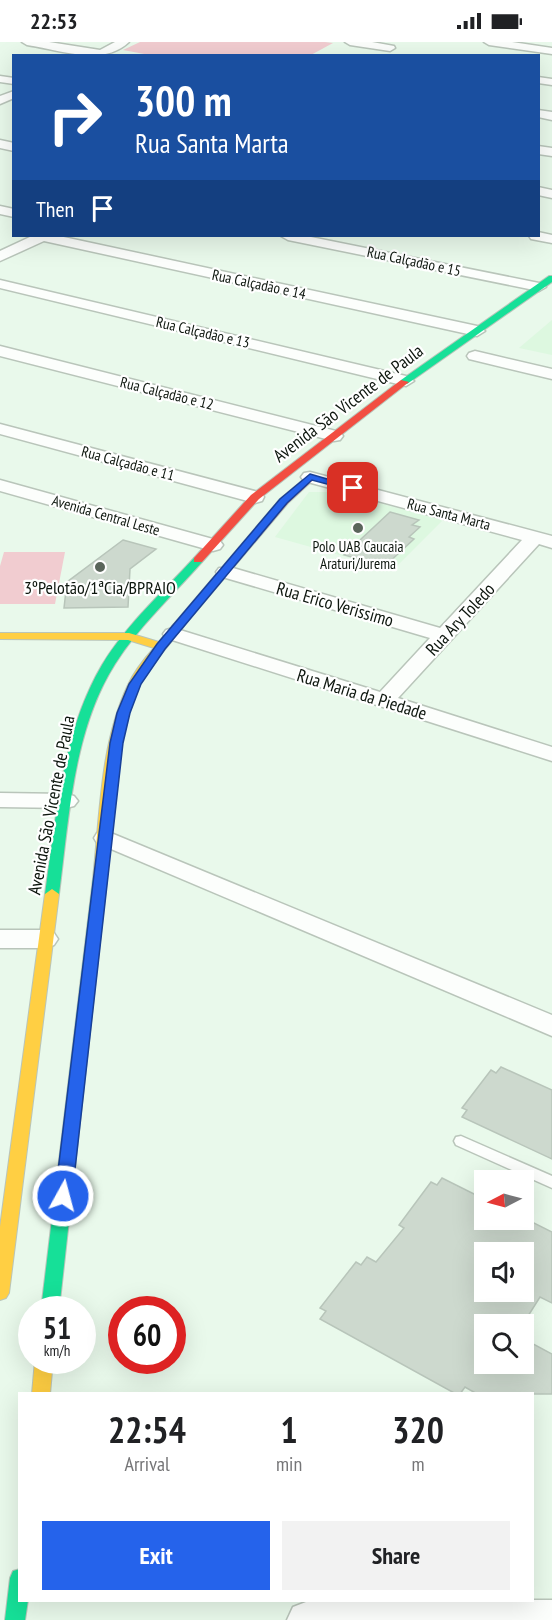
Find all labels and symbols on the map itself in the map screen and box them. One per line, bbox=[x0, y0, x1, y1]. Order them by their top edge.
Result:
street label: Rua Calçadão e 15 bbox=[365, 242, 463, 280]
street label: Rua Calçadão e 14 bbox=[210, 265, 308, 303]
street label: Rua Calçadão e 13 bbox=[154, 312, 252, 352]
street label: Avenida São Vicente de Paula bbox=[268, 339, 428, 467]
street label: Rua Calçadão e 12 bbox=[118, 372, 216, 414]
street label: Rua Calçadão e 11 bbox=[79, 441, 177, 485]
pin bbox=[327, 462, 378, 513]
street label: Avenida Central Leste bbox=[50, 491, 162, 539]
street label: Rua Santa Marta bbox=[405, 494, 493, 534]
marker: Polo UAB Caucaia Araturi/Jurema bbox=[351, 521, 365, 535]
place label: Polo UAB Caucaia Araturi/Jurema bbox=[313, 537, 403, 573]
marker: 3ºPelotão/1ªCia/BPRAIO bbox=[93, 560, 107, 574]
place label: 3ºPelotão/1ªCia/BPRAIO bbox=[24, 576, 176, 599]
street label: Rua Erico Verissimo bbox=[274, 576, 396, 632]
street label: Rua Ary Toledo bbox=[420, 578, 500, 660]
street label: Rua Maria da Piedade bbox=[294, 663, 430, 725]
street label: Avenida São Vicente de Paula bbox=[22, 714, 80, 896]
position arrow bbox=[31, 1164, 95, 1228]
north arrow bbox=[474, 1170, 534, 1230]
speed limit sign: 60 bbox=[108, 1296, 186, 1374]

